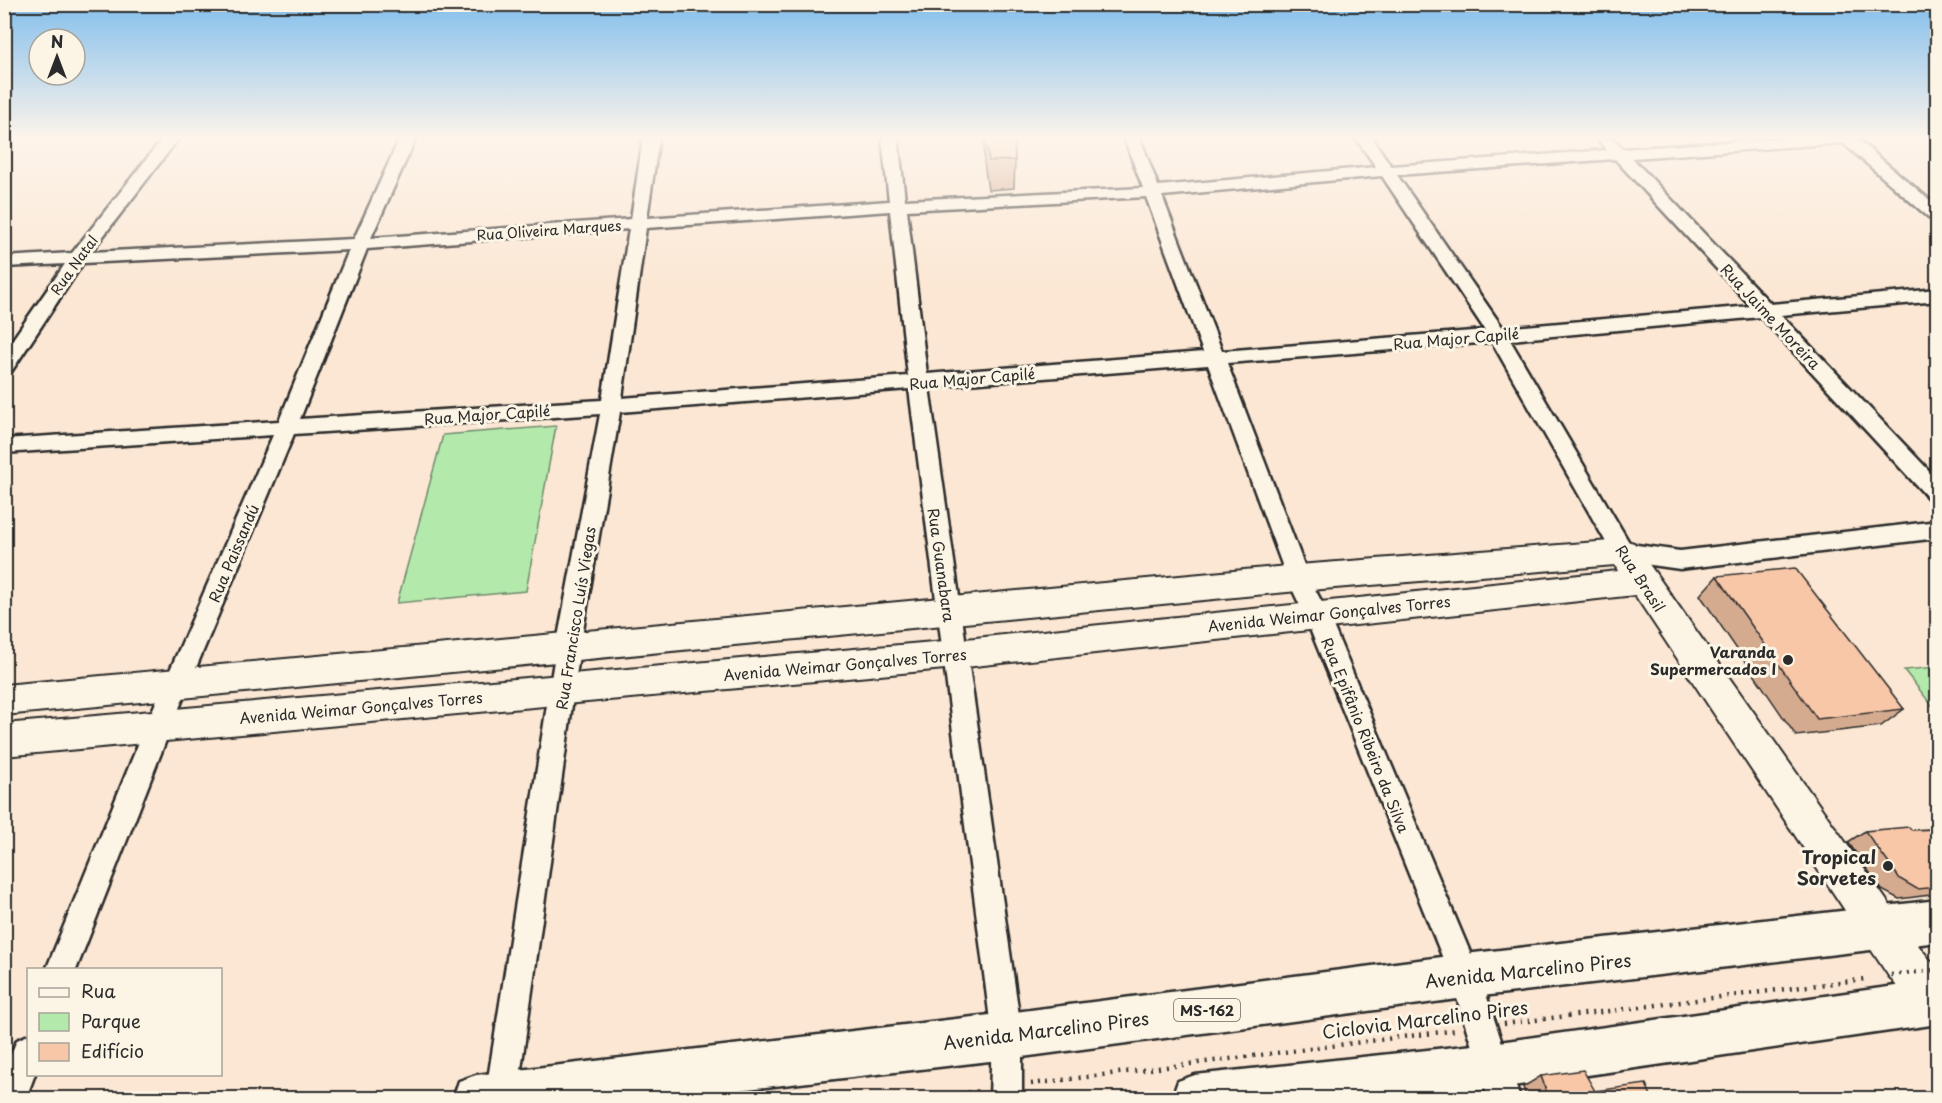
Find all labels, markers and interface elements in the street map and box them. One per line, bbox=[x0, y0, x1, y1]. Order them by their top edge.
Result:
north arrow bbox=[27, 27, 87, 87]
text: N bbox=[51, 29, 63, 53]
street label: Rua Oliveira Marques bbox=[476, 214, 622, 246]
street label: Rua Natal bbox=[45, 231, 103, 299]
street label: Rua Jaime Moreira bbox=[1716, 258, 1827, 374]
street label: Rua Major Capilé bbox=[1392, 321, 1520, 355]
street label: Rua Major Capilé bbox=[908, 361, 1036, 395]
street label: Rua Major Capilé bbox=[423, 398, 551, 430]
street label: Rua Paissandú bbox=[202, 500, 264, 606]
street label: Rua Guanabara bbox=[923, 506, 961, 624]
street label: Rua Francisco Luís Viegas bbox=[549, 525, 601, 711]
street label: Rua Brasil bbox=[1611, 540, 1671, 616]
street label: Avenida Weimar Gonçalves Torres bbox=[1207, 589, 1452, 637]
street label: Rua Epifânio Ribeiro da Silva bbox=[1316, 634, 1416, 837]
place label: Varanda Supermercados l bbox=[1650, 640, 1777, 680]
street label: Avenida Weimar Gonçalves Torres bbox=[723, 642, 968, 686]
marker: Varanda Supermercados l bbox=[1781, 653, 1795, 667]
street label: Avenida Weimar Gonçalves Torres bbox=[239, 685, 484, 729]
place label: Tropical Sorvetes bbox=[1797, 843, 1876, 891]
marker: Tropical Sorvetes bbox=[1881, 859, 1895, 873]
street label: Avenida Marcelino Pires bbox=[1424, 946, 1632, 994]
legend bbox=[27, 968, 222, 1076]
text: Rua bbox=[81, 977, 116, 1004]
street label: Ciclovia Marcelino Pires bbox=[1321, 993, 1529, 1045]
road number: MS-162 bbox=[1174, 999, 1240, 1021]
street label: Avenida Marcelino Pires bbox=[942, 1004, 1150, 1056]
text: Parque bbox=[81, 1007, 141, 1034]
text: Edifício bbox=[81, 1037, 144, 1064]

